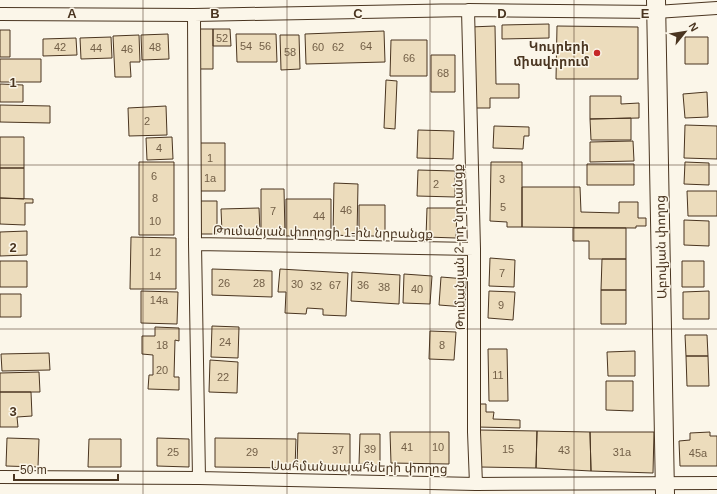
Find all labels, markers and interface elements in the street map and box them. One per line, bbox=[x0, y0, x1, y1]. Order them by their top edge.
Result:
text: A bbox=[67, 6, 77, 21]
text: B bbox=[210, 6, 220, 21]
text: C bbox=[353, 6, 363, 21]
text: D bbox=[497, 6, 507, 21]
text: E bbox=[641, 6, 650, 21]
north arrow bbox=[665, 12, 705, 52]
text: N bbox=[686, 21, 701, 33]
house number: 52 bbox=[216, 32, 228, 44]
place label: Կույրերի միավորում bbox=[513, 39, 590, 69]
house number: 54 bbox=[240, 40, 252, 52]
house number: 56 bbox=[259, 40, 271, 52]
house number: 64 bbox=[360, 40, 372, 52]
house number: 42 bbox=[54, 41, 66, 53]
house number: 48 bbox=[149, 41, 161, 53]
house number: 60 bbox=[312, 41, 324, 53]
house number: 62 bbox=[332, 41, 344, 53]
house number: 44 bbox=[90, 42, 102, 54]
house number: 46 bbox=[121, 43, 133, 55]
house number: 58 bbox=[284, 46, 296, 58]
marker: Կույրերի միավորում bbox=[592, 48, 602, 58]
house number: 66 bbox=[403, 52, 415, 64]
house number: 68 bbox=[437, 67, 449, 79]
text: 1 bbox=[9, 75, 17, 90]
house number: 2 bbox=[144, 115, 150, 127]
house number: 4 bbox=[156, 142, 162, 154]
house number: 1 bbox=[207, 152, 213, 164]
street label: Թումանյան 2-րդ նրբանցք bbox=[450, 164, 468, 330]
house number: 6 bbox=[151, 170, 157, 182]
house number: 1a bbox=[204, 172, 217, 184]
house number: 3 bbox=[499, 173, 505, 185]
house number: 2 bbox=[433, 178, 439, 190]
house number: 8 bbox=[152, 192, 158, 204]
street label: Աբովյան փողոց bbox=[653, 195, 669, 299]
house number: 5 bbox=[500, 201, 506, 213]
house number: 46 bbox=[340, 204, 352, 216]
house number: 7 bbox=[270, 205, 276, 217]
house number: 44 bbox=[313, 210, 325, 222]
house number: 10 bbox=[149, 215, 161, 227]
street label: Թումանյան փողոցի 1-ին նրբանցք bbox=[213, 223, 433, 241]
text: 2 bbox=[9, 240, 17, 255]
house number: 12 bbox=[149, 246, 161, 258]
house number: 7 bbox=[499, 267, 505, 279]
house number: 14 bbox=[149, 270, 161, 282]
house number: 26 bbox=[218, 277, 230, 289]
house number: 28 bbox=[253, 277, 265, 289]
house number: 30 bbox=[291, 278, 303, 290]
house number: 67 bbox=[329, 279, 341, 291]
house number: 36 bbox=[357, 279, 369, 291]
house number: 32 bbox=[310, 280, 322, 292]
house number: 38 bbox=[378, 281, 390, 293]
house number: 40 bbox=[411, 283, 423, 295]
house number: 14a bbox=[150, 294, 169, 306]
house number: 9 bbox=[498, 299, 504, 311]
house number: 24 bbox=[219, 336, 231, 348]
house number: 18 bbox=[156, 339, 168, 351]
house number: 8 bbox=[439, 339, 445, 351]
house number: 20 bbox=[156, 364, 168, 376]
house number: 11 bbox=[492, 369, 504, 381]
house number: 22 bbox=[217, 371, 229, 383]
text: 3 bbox=[9, 404, 17, 419]
house number: 41 bbox=[401, 441, 413, 453]
house number: 10 bbox=[432, 441, 444, 453]
house number: 39 bbox=[364, 443, 376, 455]
house number: 15 bbox=[502, 443, 514, 455]
house number: 37 bbox=[332, 444, 344, 456]
house number: 43 bbox=[558, 444, 570, 456]
house number: 25 bbox=[167, 446, 179, 458]
house number: 29 bbox=[246, 446, 258, 458]
house number: 31a bbox=[613, 446, 632, 458]
house number: 45a bbox=[689, 447, 708, 459]
scale bar bbox=[14, 456, 118, 482]
street label: Սահմանապահների փողոց bbox=[270, 458, 448, 476]
text: 50 m bbox=[20, 463, 47, 477]

